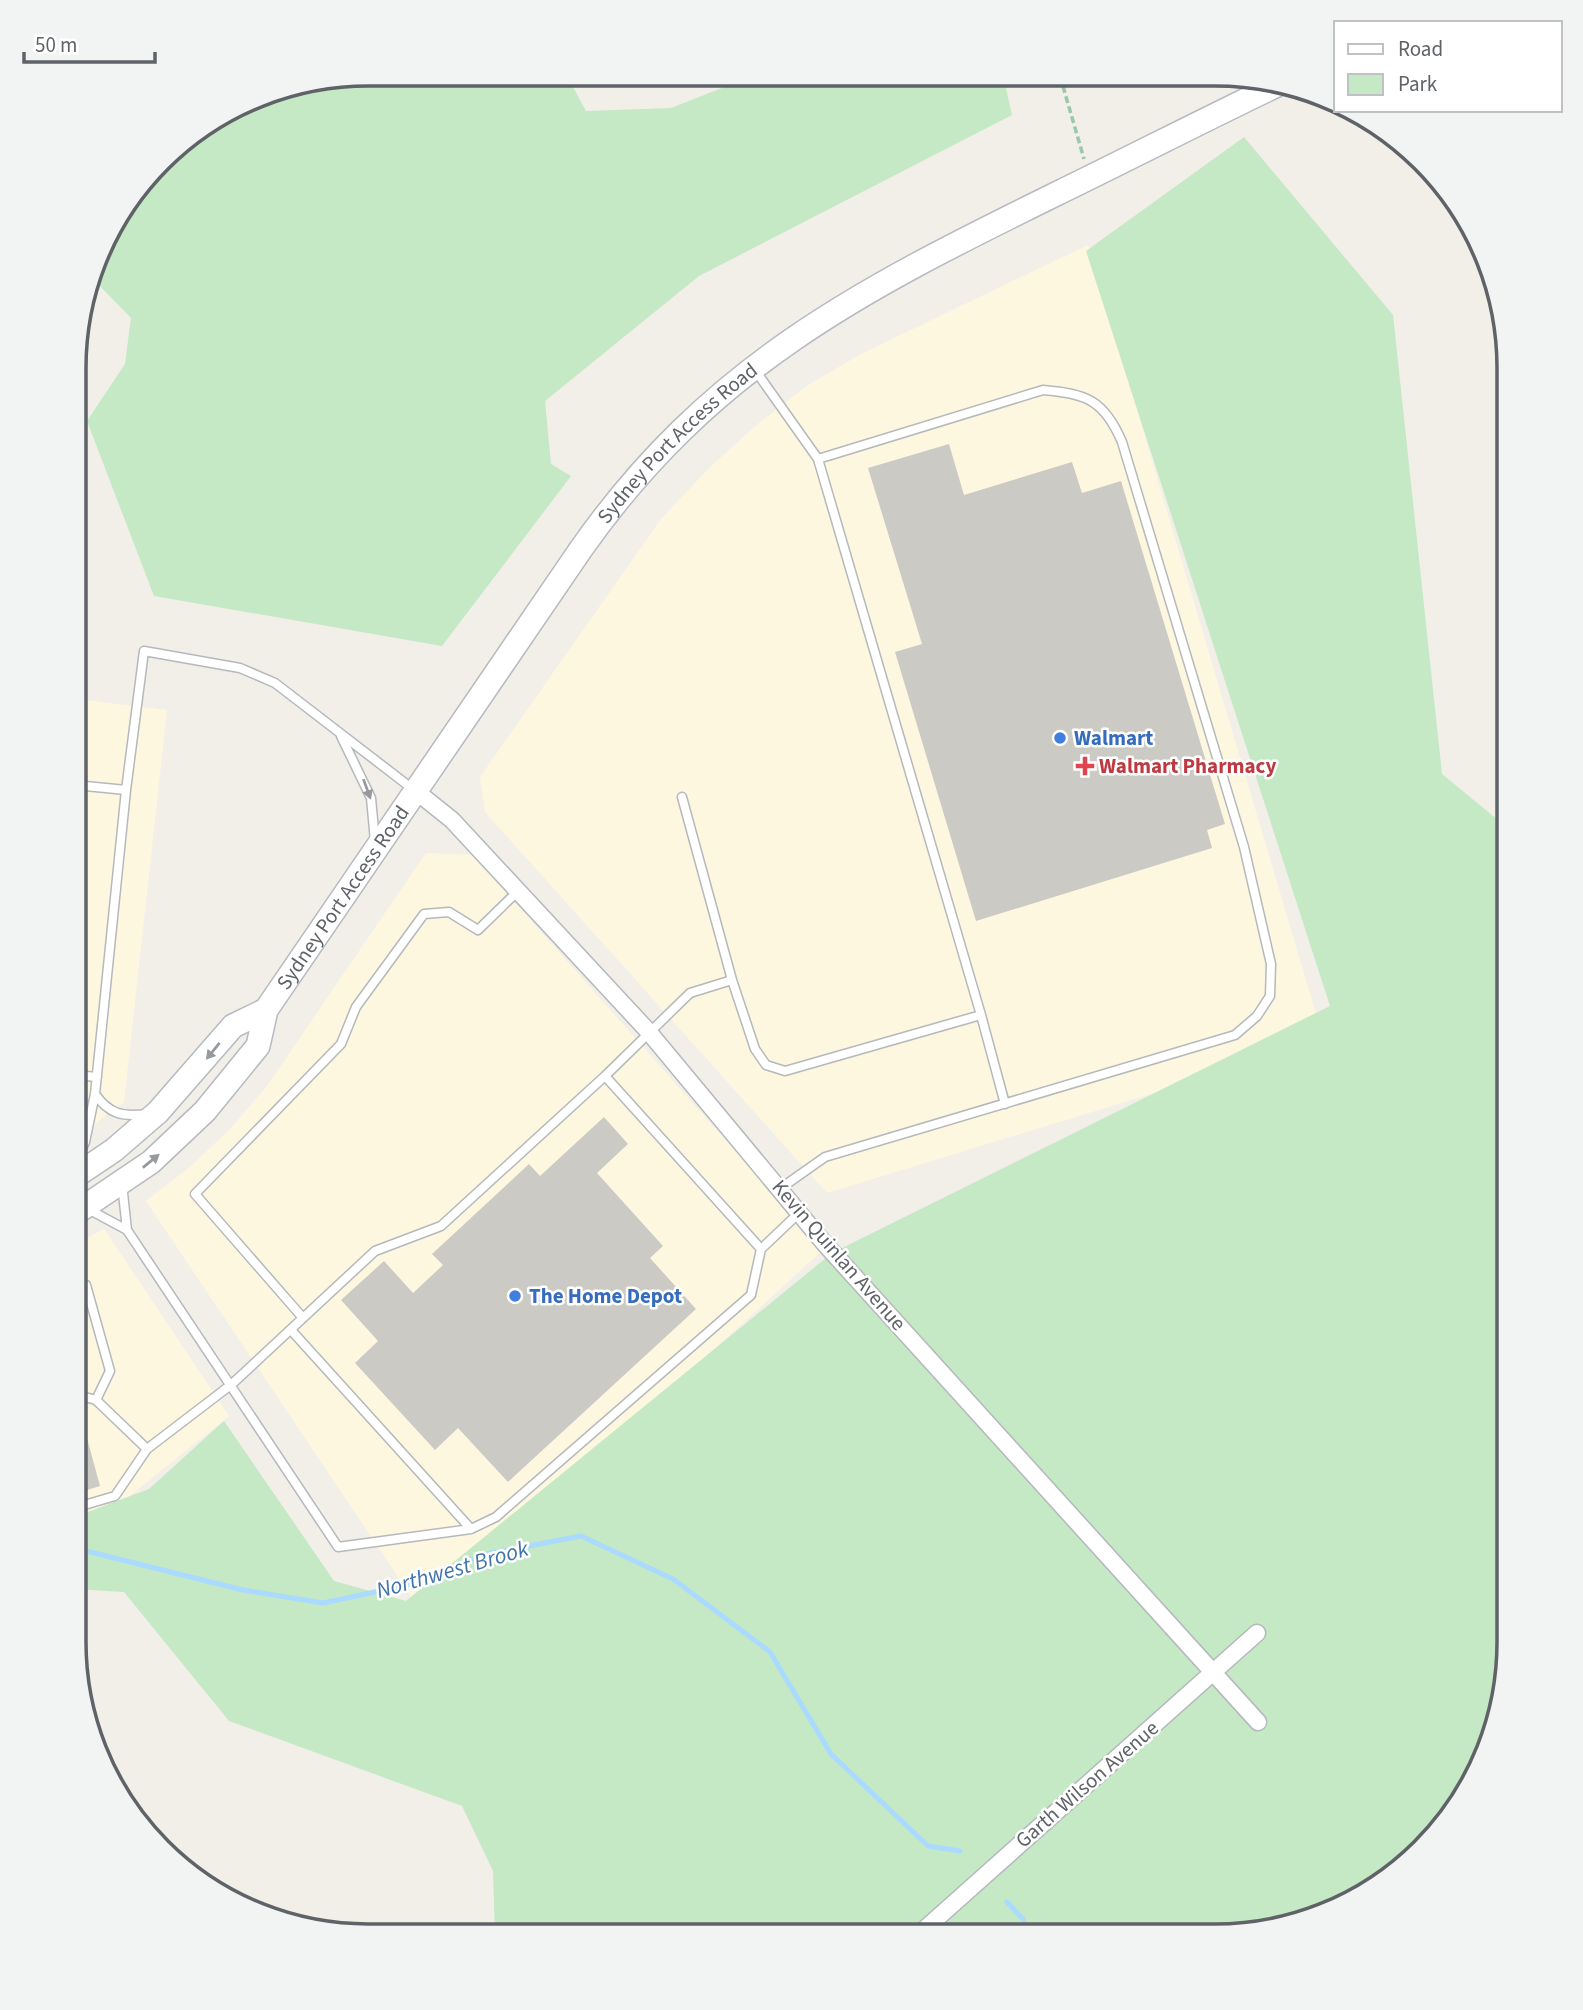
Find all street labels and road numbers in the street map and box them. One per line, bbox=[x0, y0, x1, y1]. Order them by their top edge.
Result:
street label: Sydney Port Access Road bbox=[590, 355, 764, 530]
street label: Sydney Port Access Road bbox=[269, 800, 416, 996]
street label: Kevin Quinlan Avenue bbox=[765, 1173, 913, 1337]
street label: Garth Wilson Avenue bbox=[1009, 1713, 1165, 1855]

